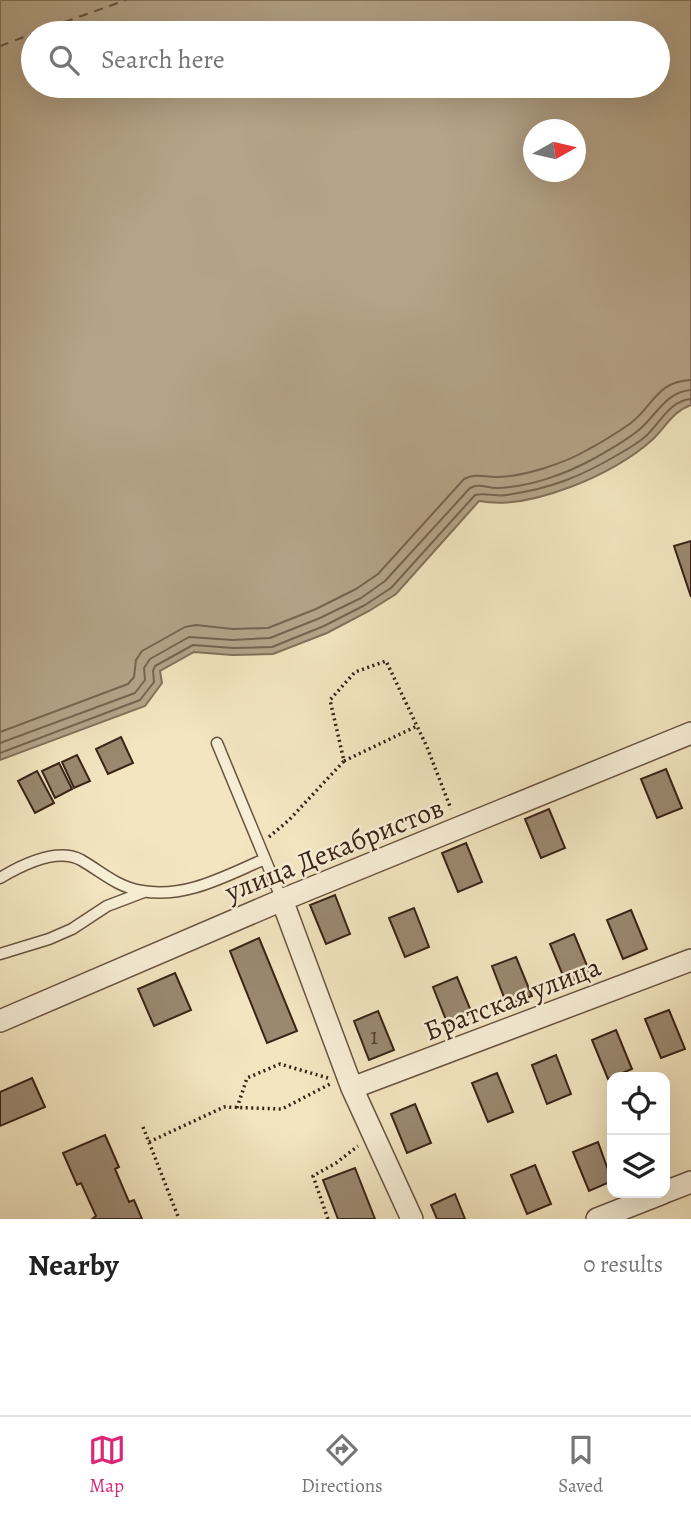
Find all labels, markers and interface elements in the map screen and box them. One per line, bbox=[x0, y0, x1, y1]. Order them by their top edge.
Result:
search box bbox=[21, 21, 670, 98]
icon: search bbox=[45, 41, 83, 79]
text: Search here bbox=[101, 42, 225, 77]
north arrow bbox=[523, 119, 586, 182]
street label: улица Декабристов bbox=[219, 789, 449, 911]
street label: Братская улица bbox=[419, 948, 606, 1050]
house number: 1 bbox=[370, 1020, 378, 1052]
map controls bbox=[607, 1072, 670, 1198]
button: locate bbox=[607, 1072, 670, 1135]
button: layers bbox=[607, 1135, 670, 1198]
text: Nearby bbox=[28, 1245, 119, 1285]
text: 0 results bbox=[583, 1249, 663, 1280]
tab: Map bbox=[88, 1431, 126, 1499]
tab: Directions bbox=[301, 1431, 383, 1499]
tab: Saved bbox=[558, 1431, 603, 1499]

